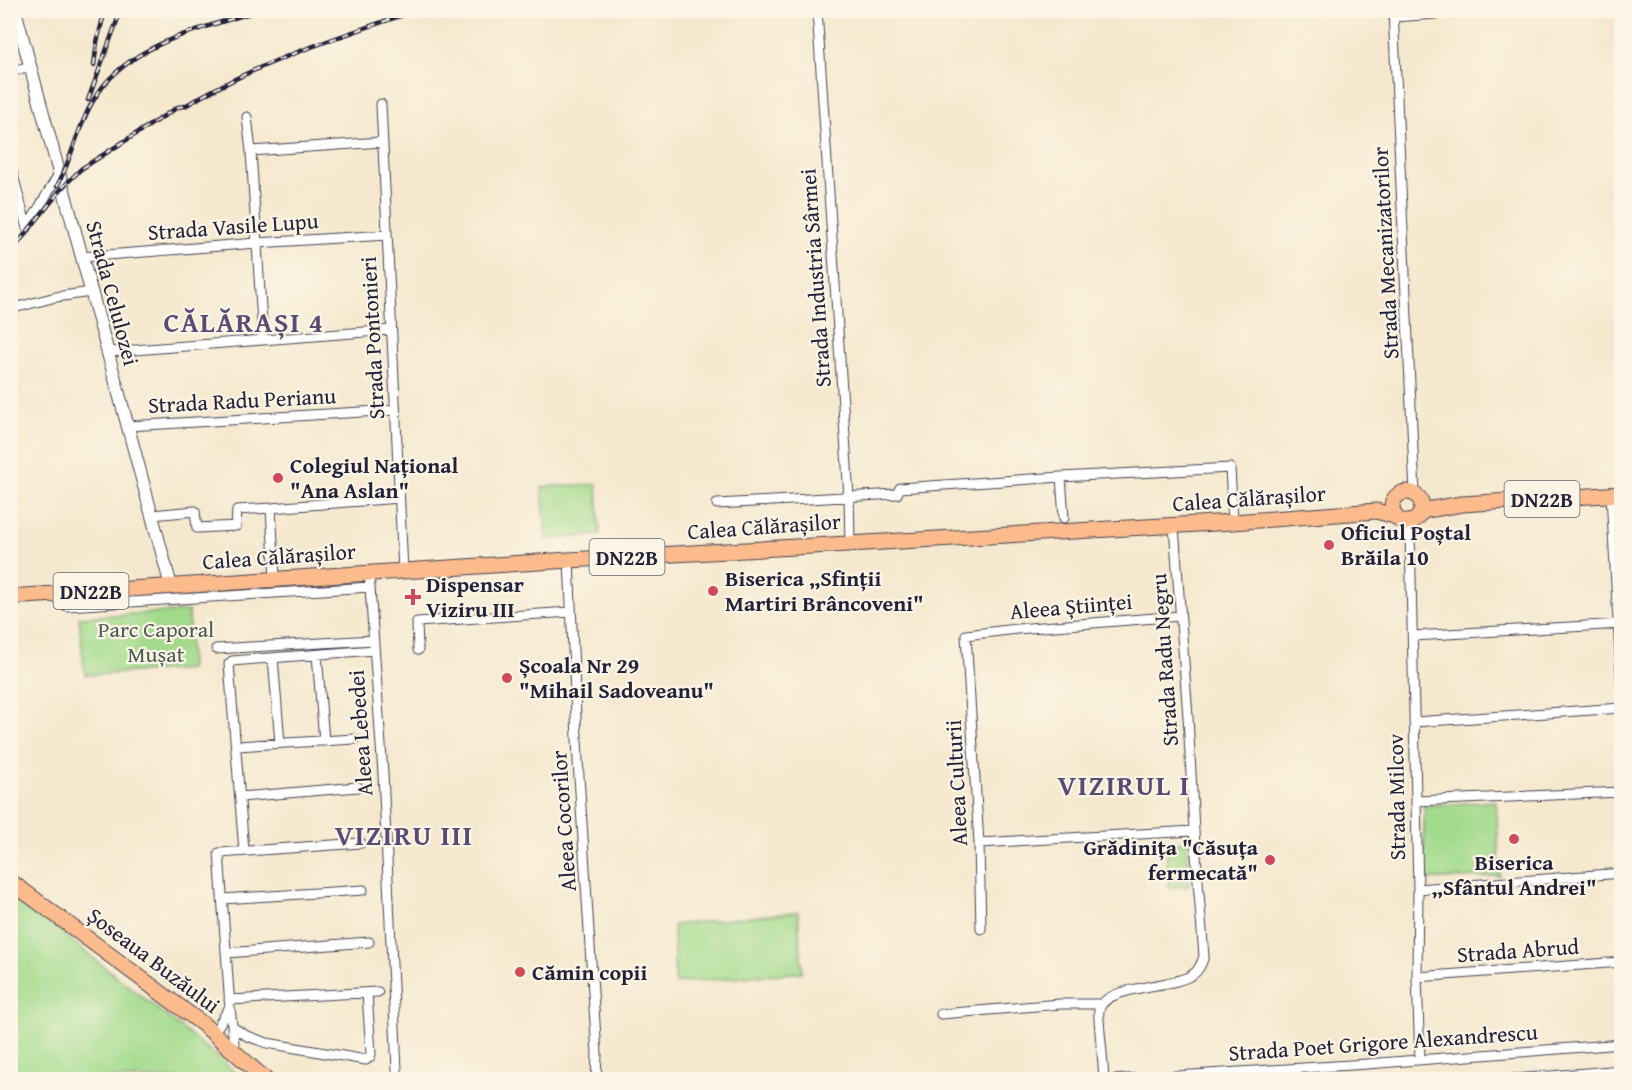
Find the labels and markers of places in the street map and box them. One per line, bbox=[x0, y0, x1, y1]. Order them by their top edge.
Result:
place label: Colegiul Național "Ana Aslan" bbox=[290, 449, 459, 506]
marker: Colegiul Național "Ana Aslan" bbox=[271, 471, 285, 485]
place label: Oficiul Poștal Brăila 10 bbox=[1341, 516, 1471, 573]
marker: Oficiul Poștal Brăila 10 bbox=[1322, 538, 1336, 552]
place label: Biserica „Sfinții Martiri Brâncoveni" bbox=[725, 562, 924, 619]
place label: Dispensar Viziru III bbox=[426, 568, 524, 625]
marker: Biserica „Sfinții Martiri Brâncoveni" bbox=[706, 584, 720, 598]
marker: Dispensar Viziru III bbox=[404, 588, 422, 606]
place label: Școala Nr 29 "Mihail Sadoveanu" bbox=[519, 649, 714, 706]
marker: Școala Nr 29 "Mihail Sadoveanu" bbox=[500, 671, 514, 685]
place label: Grădinița "Căsuța fermecată" bbox=[1084, 831, 1259, 888]
marker: Biserica „Sfântul Andrei" bbox=[1507, 832, 1521, 846]
place label: Biserica „Sfântul Andrei" bbox=[1431, 846, 1597, 903]
marker: Grădinița "Căsuța fermecată" bbox=[1263, 853, 1277, 867]
place label: Cămin copii bbox=[532, 956, 647, 988]
marker: Cămin copii bbox=[513, 965, 527, 979]

